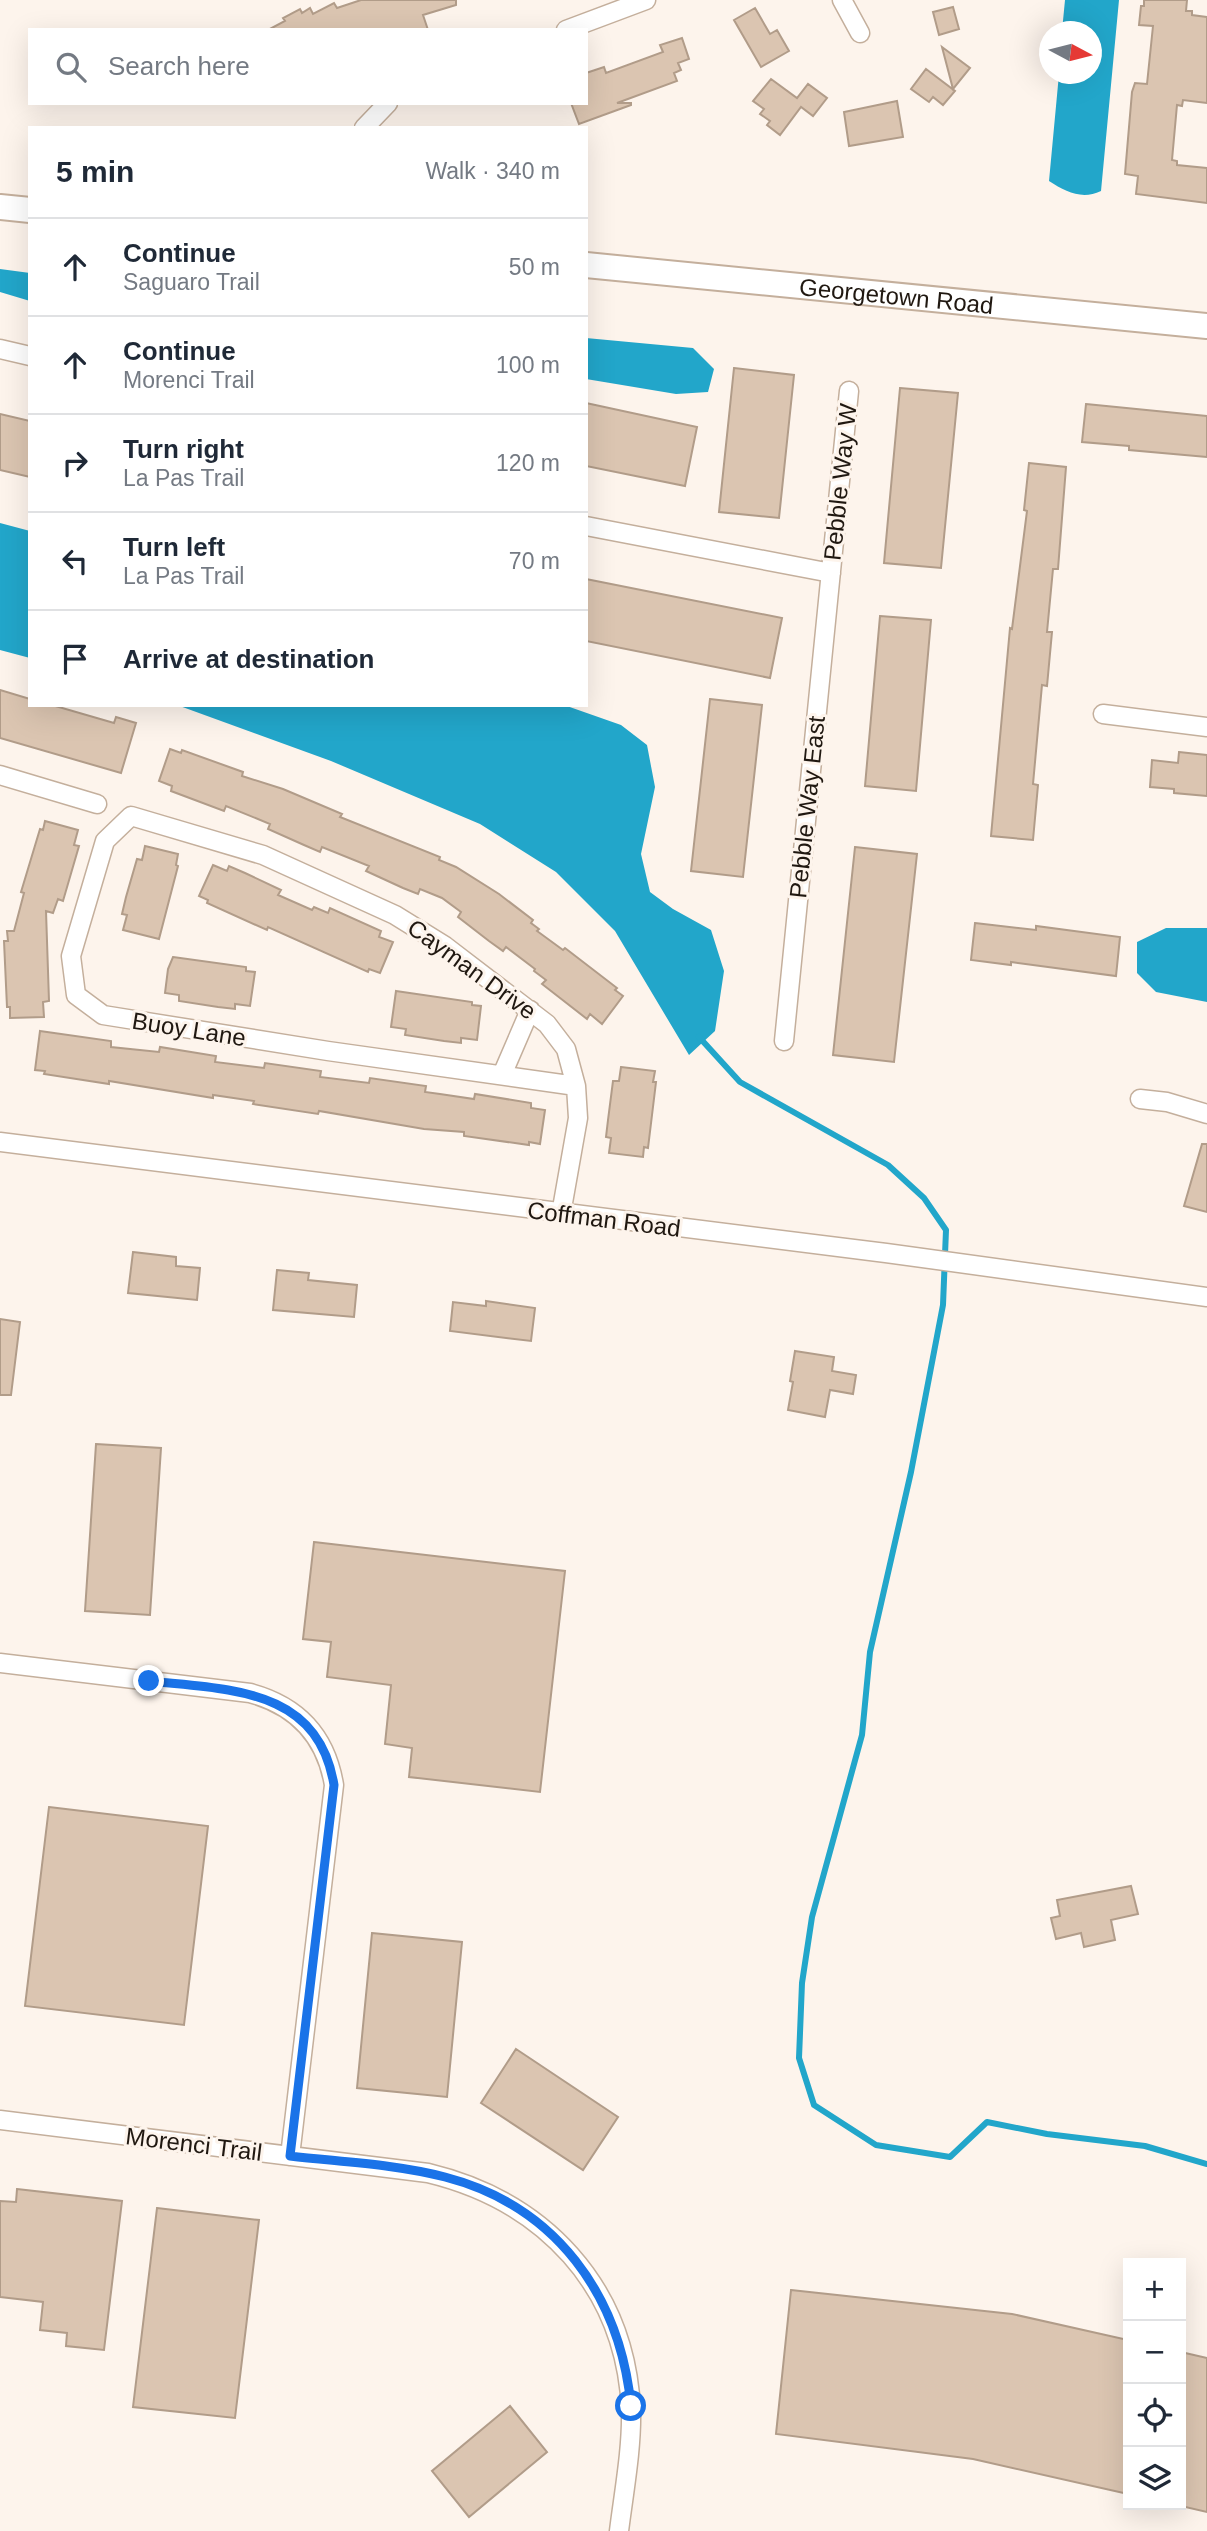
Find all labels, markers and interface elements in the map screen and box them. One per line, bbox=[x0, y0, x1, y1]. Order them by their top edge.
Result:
north arrow bbox=[1039, 21, 1102, 84]
search box bbox=[28, 28, 588, 105]
icon: search bbox=[52, 48, 90, 86]
text: Search here bbox=[108, 51, 250, 81]
text: 5 min bbox=[56, 155, 134, 188]
text: Walk · 340 m bbox=[425, 158, 560, 184]
text: Continue bbox=[123, 238, 236, 268]
icon: ahead bbox=[56, 248, 94, 286]
text: 50 m bbox=[509, 254, 560, 280]
text: Saguaro Trail bbox=[123, 269, 260, 295]
street label: Georgetown Road bbox=[798, 273, 995, 318]
text: Continue bbox=[123, 336, 236, 366]
icon: ahead bbox=[56, 346, 94, 384]
text: 100 m bbox=[496, 352, 560, 378]
text: Morenci Trail bbox=[123, 367, 255, 393]
street label: Pebble Way W bbox=[818, 402, 862, 562]
text: Turn right bbox=[123, 434, 244, 464]
icon: right bbox=[56, 444, 94, 482]
text: 120 m bbox=[496, 450, 560, 476]
text: La Pas Trail bbox=[123, 465, 244, 491]
text: Turn left bbox=[123, 532, 225, 562]
icon: left bbox=[56, 542, 94, 580]
text: 70 m bbox=[509, 548, 560, 574]
text: La Pas Trail bbox=[123, 563, 244, 589]
icon: arrive bbox=[56, 640, 94, 678]
text: Arrive at destination bbox=[123, 644, 374, 674]
street label: Pebble Way East bbox=[784, 714, 830, 900]
street label: Cayman Drive bbox=[403, 913, 541, 1025]
street label: Buoy Lane bbox=[130, 1007, 248, 1051]
street label: Coffman Road bbox=[526, 1196, 682, 1242]
route end bbox=[133, 1665, 164, 1696]
street label: Morenci Trail bbox=[124, 2122, 264, 2166]
map controls bbox=[1123, 2258, 1186, 2510]
button: + bbox=[1123, 2258, 1186, 2321]
button: − bbox=[1123, 2321, 1186, 2384]
button: locate bbox=[1123, 2384, 1186, 2447]
route start bbox=[615, 2390, 646, 2421]
button: layers bbox=[1123, 2447, 1186, 2510]

